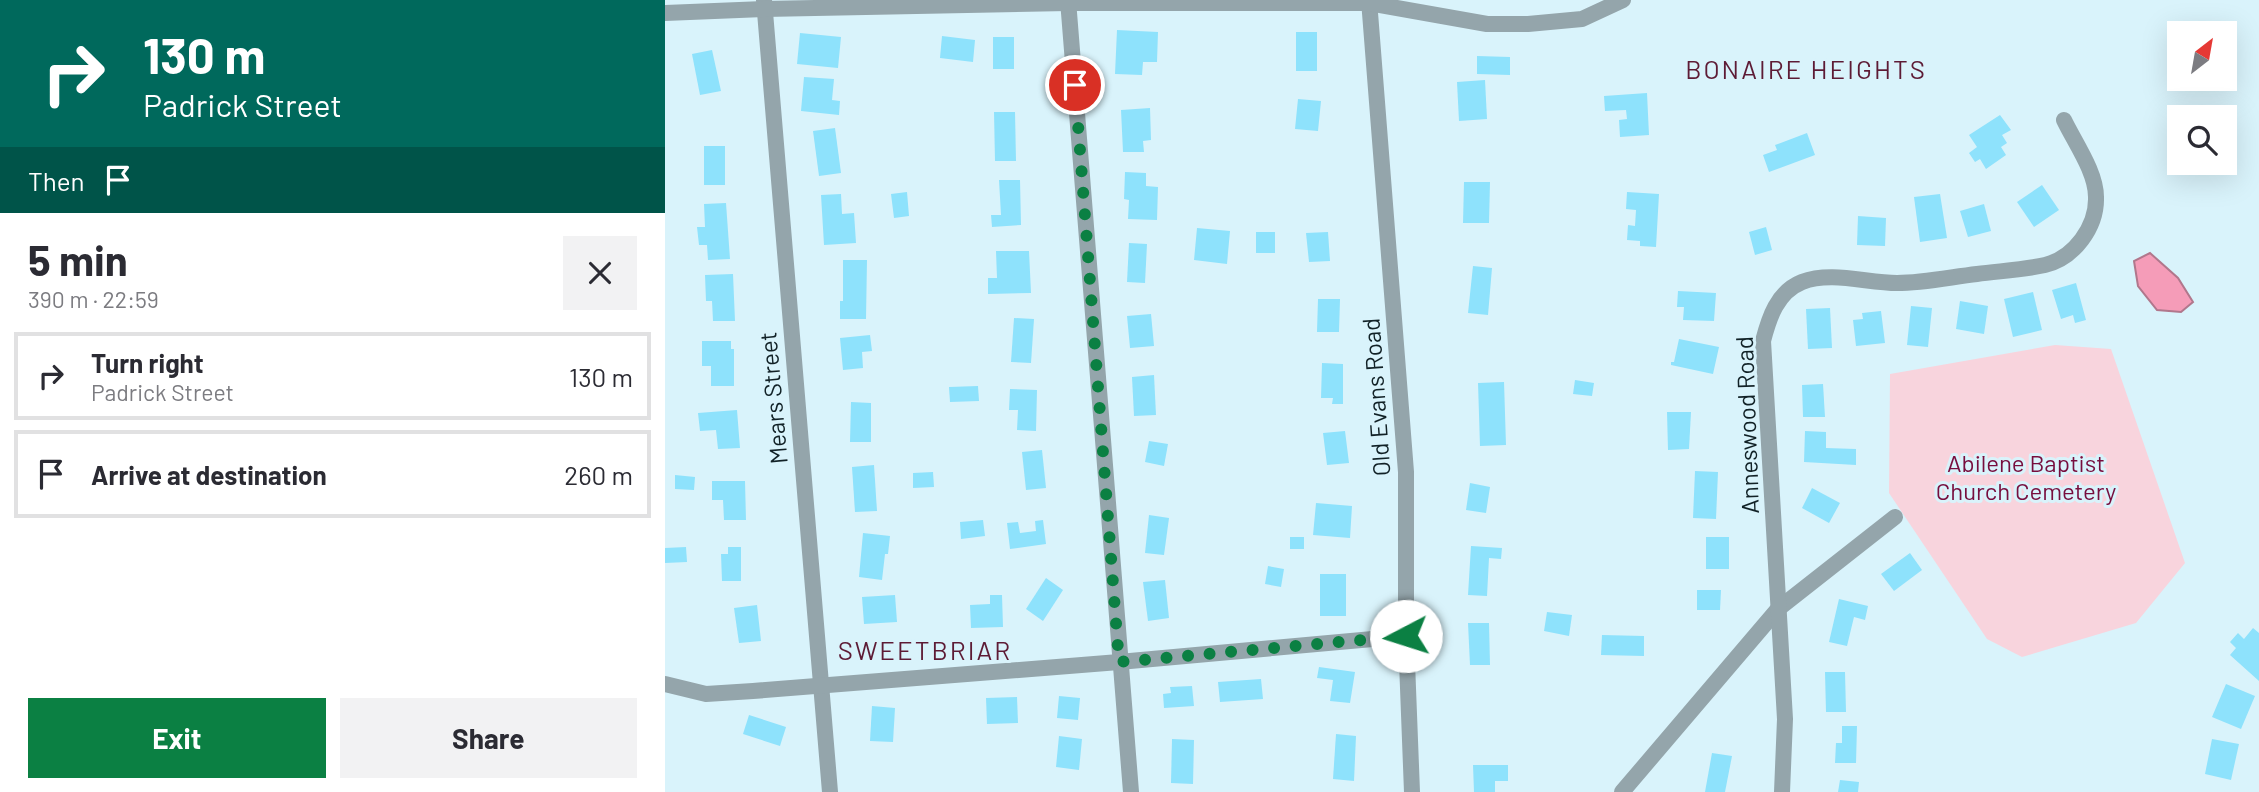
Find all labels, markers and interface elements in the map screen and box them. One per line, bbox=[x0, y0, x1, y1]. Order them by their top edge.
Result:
north arrow bbox=[2167, 21, 2237, 91]
map controls bbox=[2167, 21, 2237, 175]
text: 130 m bbox=[143, 25, 265, 84]
icon: right bbox=[28, 28, 119, 119]
district label: BONAIRE HEIGHTS bbox=[1685, 53, 1927, 84]
pin bbox=[1045, 55, 1105, 115]
icon: arrive bbox=[1056, 66, 1094, 104]
text: Padrick Street bbox=[143, 85, 342, 123]
button: search bbox=[2167, 105, 2237, 175]
icon: arrive bbox=[99, 161, 137, 199]
text: Then bbox=[28, 165, 85, 196]
text: 5 min bbox=[28, 234, 128, 284]
button: close bbox=[563, 236, 637, 310]
text: 390 m · 22:59 bbox=[28, 285, 159, 313]
street label: Old Evans Road bbox=[1356, 317, 1396, 477]
street label: Mears Street bbox=[752, 331, 793, 465]
street label: Anneswood Road bbox=[1729, 336, 1764, 514]
text: Turn right bbox=[91, 347, 204, 378]
icon: right bbox=[32, 357, 70, 395]
text: 130 m bbox=[569, 361, 633, 392]
text: Padrick Street bbox=[91, 378, 234, 406]
park label: Abilene Baptist Church Cemetery bbox=[1936, 448, 2116, 505]
icon: arrive bbox=[32, 455, 70, 493]
text: Arrive at destination bbox=[91, 459, 327, 490]
text: 260 m bbox=[564, 459, 633, 490]
position arrow bbox=[1369, 599, 1443, 673]
district label: SWEETBRIAR bbox=[838, 634, 1012, 665]
button: Exit bbox=[28, 698, 326, 778]
button: Share bbox=[340, 698, 637, 778]

